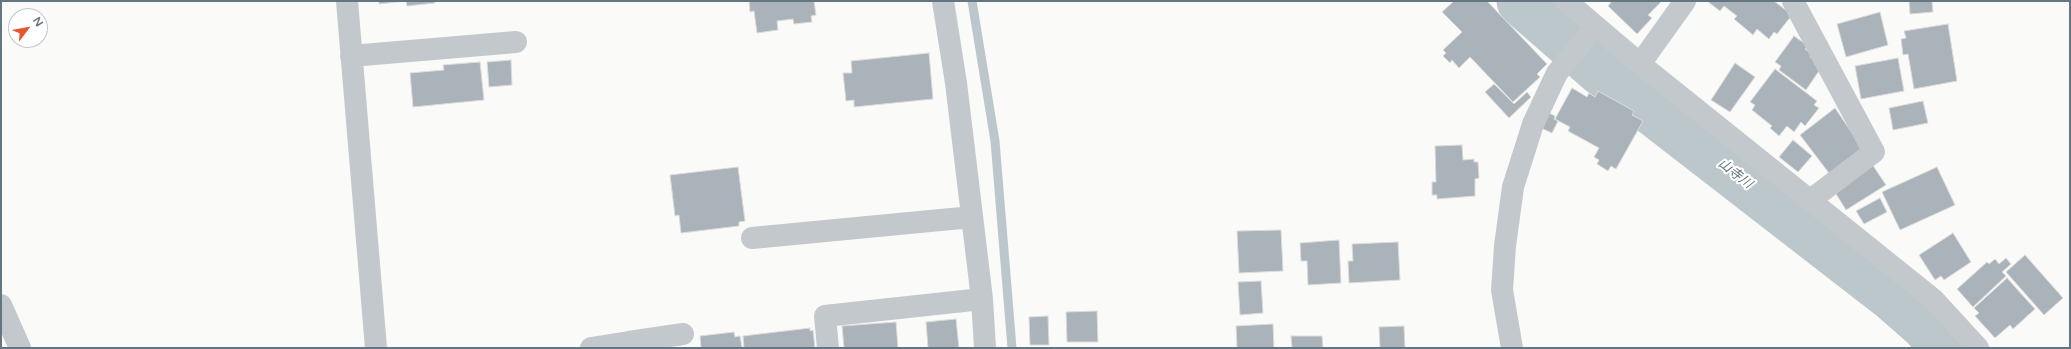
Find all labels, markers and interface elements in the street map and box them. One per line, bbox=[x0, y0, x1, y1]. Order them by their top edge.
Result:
north arrow bbox=[8, 8, 48, 48]
text: N bbox=[30, 15, 46, 29]
water label: 山寺川 bbox=[1715, 156, 1755, 192]

